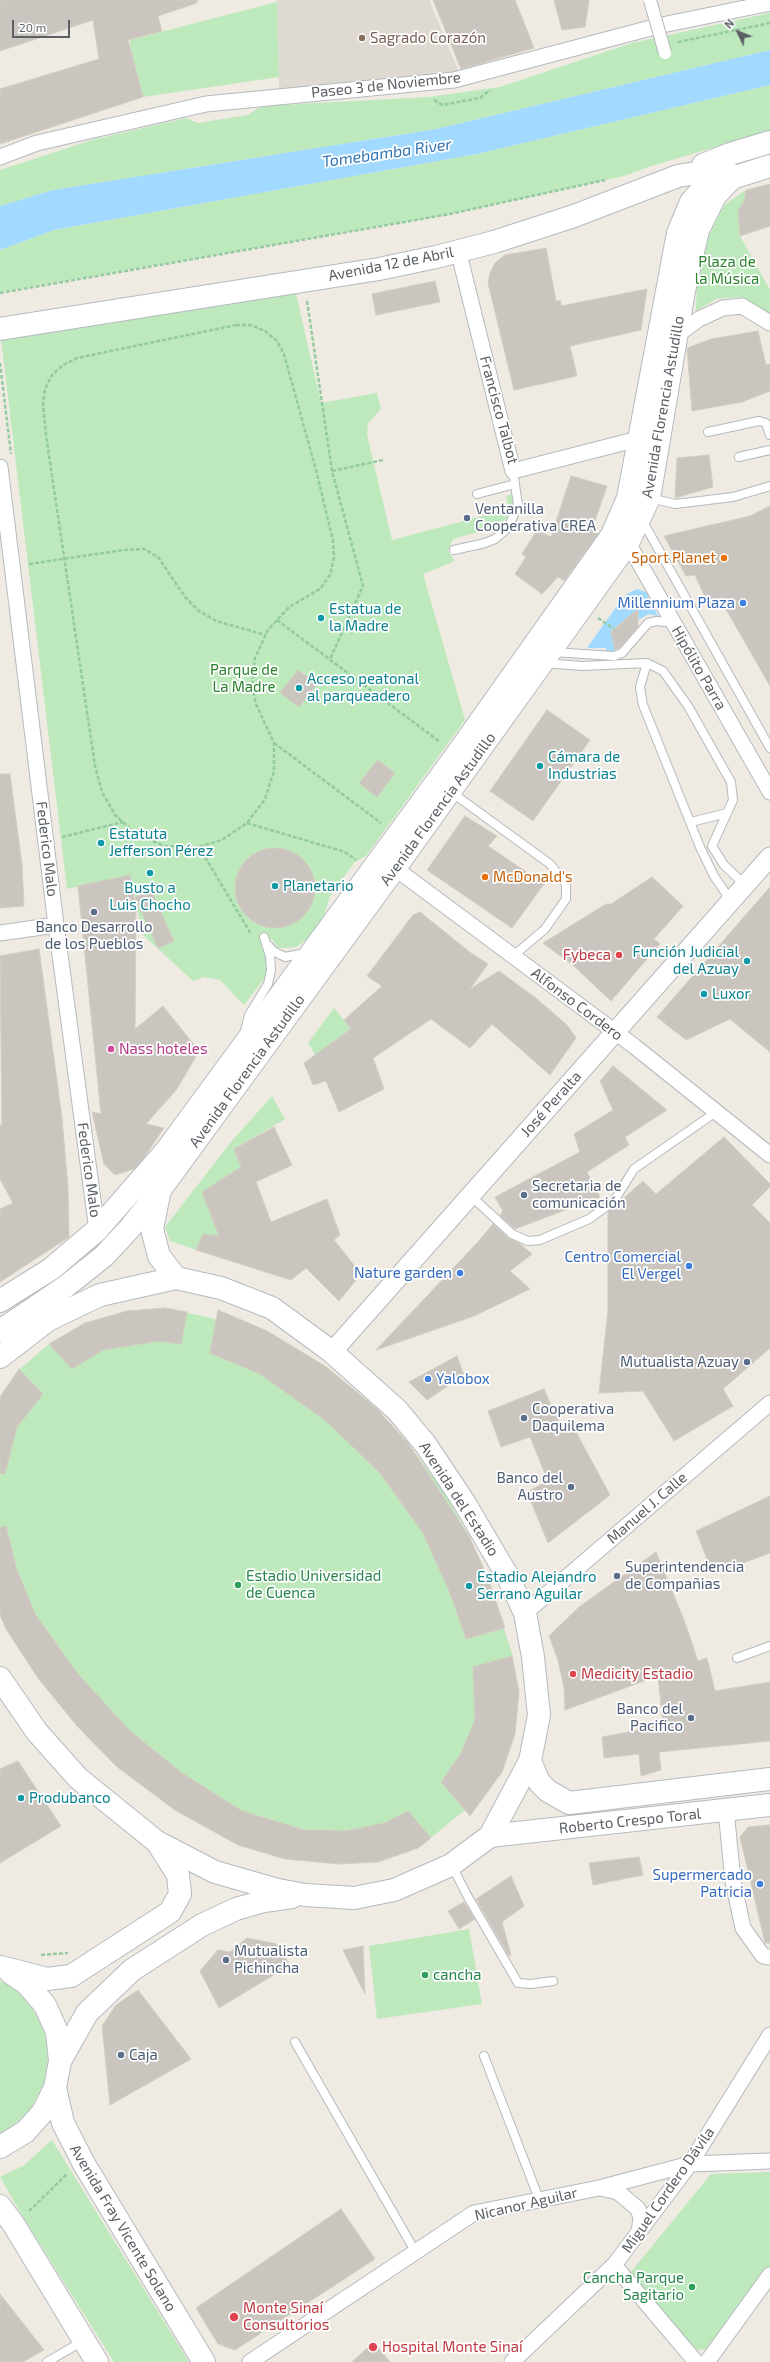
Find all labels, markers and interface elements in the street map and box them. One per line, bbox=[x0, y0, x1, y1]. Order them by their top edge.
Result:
scale bar bbox=[14, 12, 72, 38]
north arrow bbox=[718, 12, 758, 52]
text: N bbox=[721, 16, 736, 31]
text: 20 m bbox=[19, 20, 46, 34]
place label: Sagrado Corazón bbox=[370, 29, 486, 47]
marker: Sagrado Corazón bbox=[357, 33, 367, 43]
street label: Paseo 3 de Noviembre bbox=[310, 68, 462, 102]
water label: Tomebamba River bbox=[321, 134, 453, 172]
street label: Avenida 12 de Abril bbox=[327, 243, 455, 285]
park label: Plaza de la Música bbox=[695, 253, 759, 288]
street label: Avenida Florencia Astudillo bbox=[638, 314, 688, 500]
street label: Francisco Talbot bbox=[476, 354, 522, 466]
place label: Ventanilla Cooperativa CREA bbox=[475, 500, 596, 535]
marker: Ventanilla Cooperativa CREA bbox=[462, 513, 472, 523]
place label: Sport Planet bbox=[631, 549, 716, 567]
marker: Sport Planet bbox=[719, 553, 729, 563]
place label: Millennium Plaza bbox=[618, 594, 735, 612]
marker: Millennium Plaza bbox=[738, 598, 748, 608]
place label: Estatua de la Madre bbox=[329, 600, 401, 635]
marker: Estatua de la Madre bbox=[316, 613, 326, 623]
street label: Hipólito Parra bbox=[668, 623, 730, 713]
park label: Parque de La Madre bbox=[210, 661, 278, 696]
place label: Acceso peatonal al parqueadero bbox=[307, 670, 419, 705]
marker: Acceso peatonal al parqueadero bbox=[294, 683, 304, 693]
street label: Avenida Florencia Astudillo bbox=[376, 729, 500, 889]
place label: Cámara de Industrias bbox=[548, 748, 620, 783]
marker: Cámara de Industrias bbox=[535, 761, 545, 771]
street label: Federico Malo bbox=[32, 800, 62, 898]
place label: Estatuta Jefferson Pérez bbox=[109, 825, 213, 860]
marker: Estatuta Jefferson Pérez bbox=[96, 838, 106, 848]
marker: Busto a Luis Chocho bbox=[145, 868, 155, 878]
place label: McDonald's bbox=[493, 868, 573, 886]
marker: McDonald's bbox=[480, 872, 490, 882]
place label: Planetario bbox=[283, 877, 354, 895]
place label: Busto a Luis Chocho bbox=[109, 879, 191, 914]
marker: Planetario bbox=[270, 881, 280, 891]
marker: Banco Desarrollo de los Pueblos bbox=[89, 907, 99, 917]
place label: Banco Desarrollo de los Pueblos bbox=[36, 918, 152, 953]
place label: Función Judicial del Azuay bbox=[633, 943, 739, 978]
place label: Fybeca bbox=[563, 946, 611, 964]
marker: Fybeca bbox=[614, 950, 624, 960]
marker: Función Judicial del Azuay bbox=[742, 956, 752, 966]
street label: Alfonso Cordero bbox=[528, 964, 626, 1044]
place label: Luxor bbox=[712, 985, 751, 1003]
marker: Luxor bbox=[699, 989, 709, 999]
street label: Avenida Florencia Astudillo bbox=[185, 991, 309, 1151]
place label: Nass hoteles bbox=[119, 1040, 208, 1058]
marker: Nass hoteles bbox=[106, 1044, 116, 1054]
street label: José Peralta bbox=[517, 1068, 585, 1140]
street label: Federico Malo bbox=[73, 1121, 105, 1219]
place label: Secretaria de comunicación bbox=[532, 1177, 626, 1212]
marker: Secretaria de comunicación bbox=[519, 1190, 529, 1200]
place label: Centro Comercial El Vergel bbox=[564, 1248, 681, 1283]
marker: Centro Comercial El Vergel bbox=[684, 1261, 694, 1271]
place label: Nature garden bbox=[354, 1264, 452, 1282]
marker: Nature garden bbox=[455, 1268, 465, 1278]
place label: Mutualista Azuay bbox=[620, 1353, 739, 1371]
marker: Mutualista Azuay bbox=[742, 1357, 752, 1367]
place label: Yalobox bbox=[436, 1370, 490, 1388]
marker: Yalobox bbox=[423, 1374, 433, 1384]
place label: Cooperativa Daquilema bbox=[532, 1400, 614, 1435]
marker: Cooperativa Daquilema bbox=[519, 1413, 529, 1423]
street label: Avenida del Estadio bbox=[415, 1438, 503, 1560]
street label: Manuel J. Calle bbox=[603, 1468, 691, 1548]
place label: Banco del Austro bbox=[497, 1469, 563, 1504]
marker: Banco del Austro bbox=[566, 1482, 576, 1492]
place label: Superintendencia de Compañias bbox=[625, 1558, 744, 1593]
place label: Estadio Universidad de Cuenca bbox=[246, 1567, 381, 1602]
place label: Estadio Alejandro Serrano Aguilar bbox=[477, 1568, 597, 1603]
marker: Superintendencia de Compañias bbox=[612, 1571, 622, 1581]
marker: Estadio Universidad de Cuenca bbox=[233, 1580, 243, 1590]
marker: Estadio Alejandro Serrano Aguilar bbox=[464, 1581, 474, 1591]
place label: Medicity Estadio bbox=[581, 1665, 693, 1683]
marker: Medicity Estadio bbox=[568, 1669, 578, 1679]
place label: Banco del Pacifico bbox=[617, 1700, 683, 1735]
marker: Banco del Pacifico bbox=[686, 1713, 696, 1723]
place label: Produbanco bbox=[29, 1789, 111, 1807]
marker: Produbanco bbox=[16, 1793, 26, 1803]
street label: Roberto Crespo Toral bbox=[558, 1805, 702, 1837]
place label: Supermercado Patricia bbox=[653, 1866, 752, 1901]
marker: Supermercado Patricia bbox=[755, 1879, 765, 1889]
place label: Mutualista Pichincha bbox=[234, 1942, 308, 1977]
marker: Mutualista Pichincha bbox=[221, 1955, 231, 1965]
place label: cancha bbox=[433, 1966, 482, 1984]
marker: cancha bbox=[420, 1970, 430, 1980]
place label: Caja bbox=[129, 2046, 158, 2064]
marker: Caja bbox=[116, 2050, 126, 2060]
street label: Miguel Cordero Dávila bbox=[618, 2124, 718, 2256]
street label: Avenida Fray Vicente Solano bbox=[66, 2141, 180, 2315]
street label: Nicanor Aguilar bbox=[473, 2183, 579, 2225]
place label: Cancha Parque Sagitario bbox=[583, 2269, 684, 2304]
marker: Cancha Parque Sagitario bbox=[687, 2282, 697, 2292]
place label: Monte Sinaí Consultorios bbox=[243, 2299, 329, 2334]
marker: Monte Sinaí Consultorios bbox=[228, 2311, 240, 2323]
place label: Hospital Monte Sinaí bbox=[382, 2338, 523, 2356]
marker: Hospital Monte Sinaí bbox=[367, 2341, 379, 2353]

